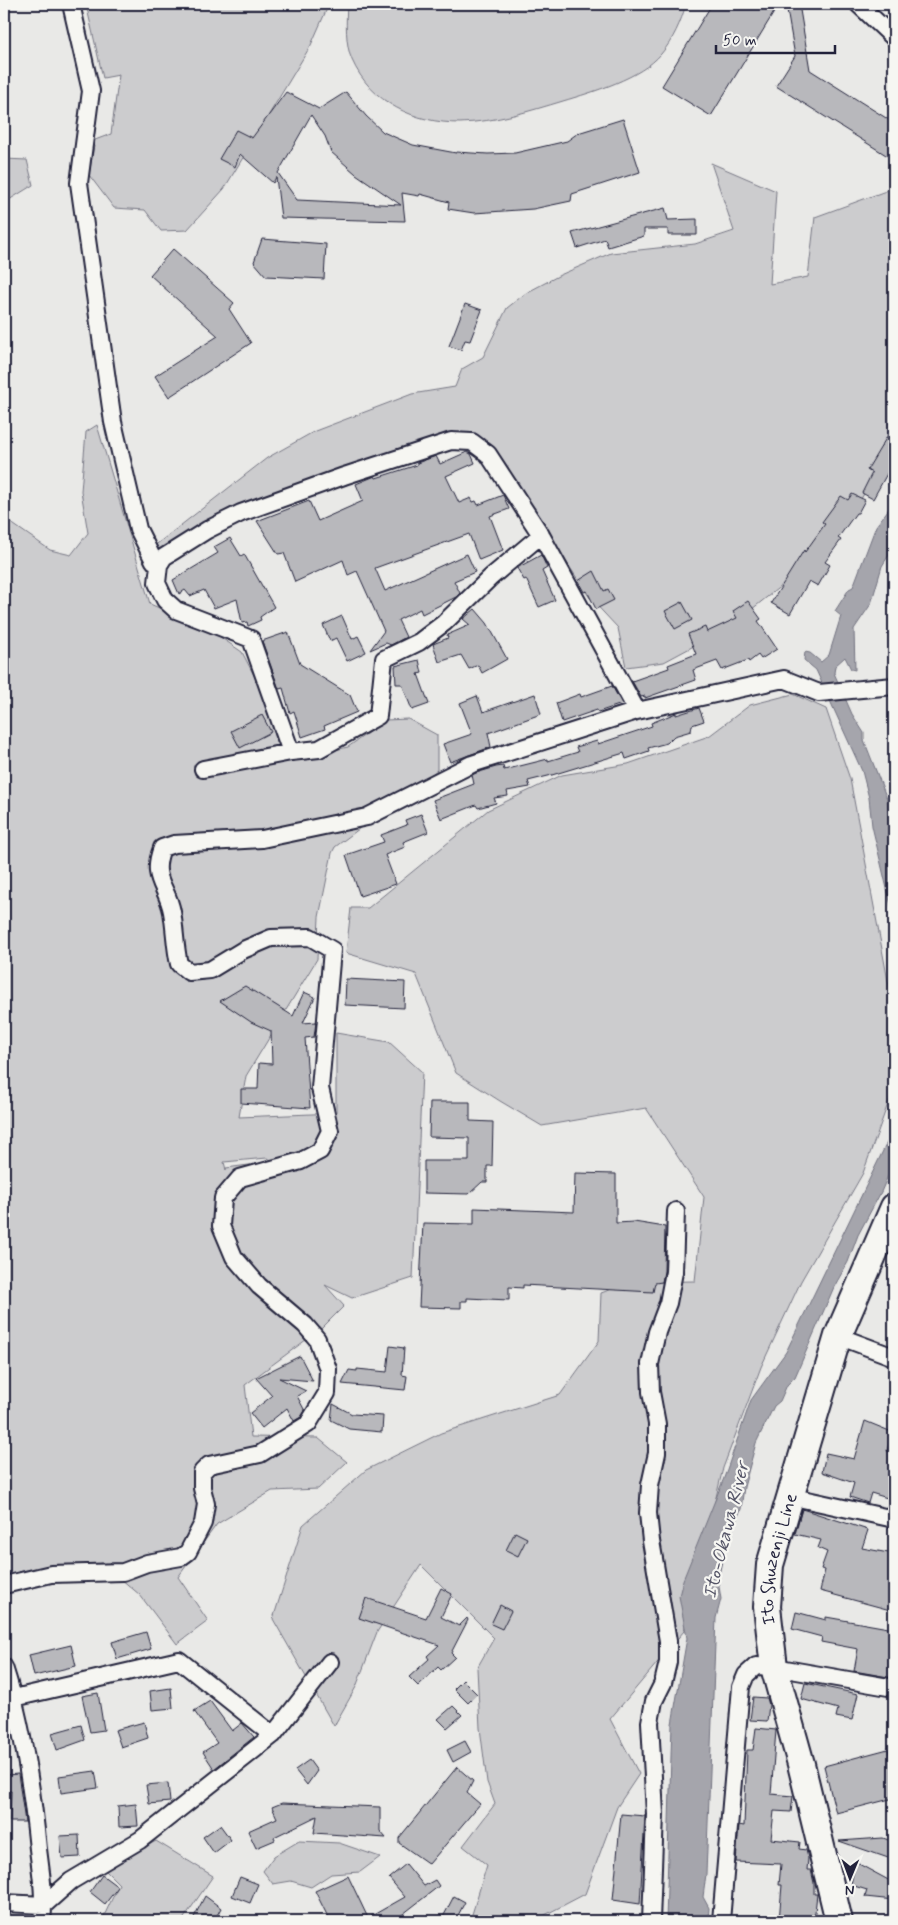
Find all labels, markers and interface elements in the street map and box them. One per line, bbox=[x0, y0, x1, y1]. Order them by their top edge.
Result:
scale bar bbox=[716, 22, 834, 54]
text: 50 m bbox=[723, 31, 757, 51]
water label: Ito-Okawa River bbox=[697, 1457, 756, 1601]
street label: Ito Shuzenji Line bbox=[756, 1490, 804, 1626]
north arrow bbox=[826, 1852, 876, 1902]
text: N bbox=[845, 1881, 855, 1899]

